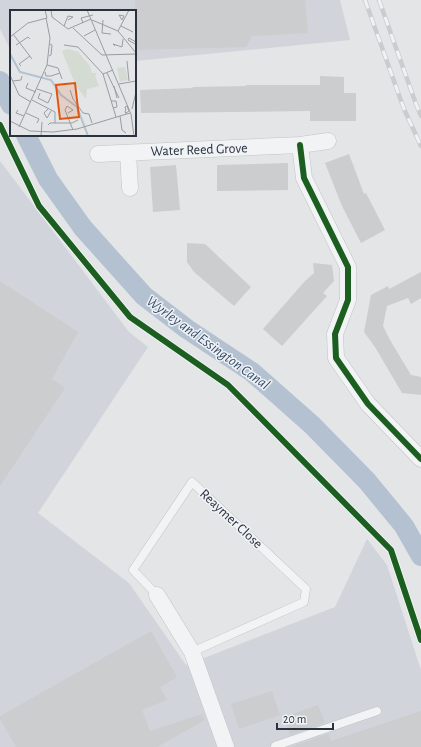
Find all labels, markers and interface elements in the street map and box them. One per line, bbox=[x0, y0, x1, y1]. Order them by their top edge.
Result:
inset map bbox=[10, 10, 136, 136]
street label: Water Reed Grove bbox=[150, 141, 248, 159]
water label: Wyrley and Essington Canal bbox=[144, 293, 273, 393]
street label: Reaymer Close bbox=[197, 487, 265, 551]
scale bar bbox=[277, 705, 333, 731]
text: 20 m bbox=[283, 713, 306, 725]

